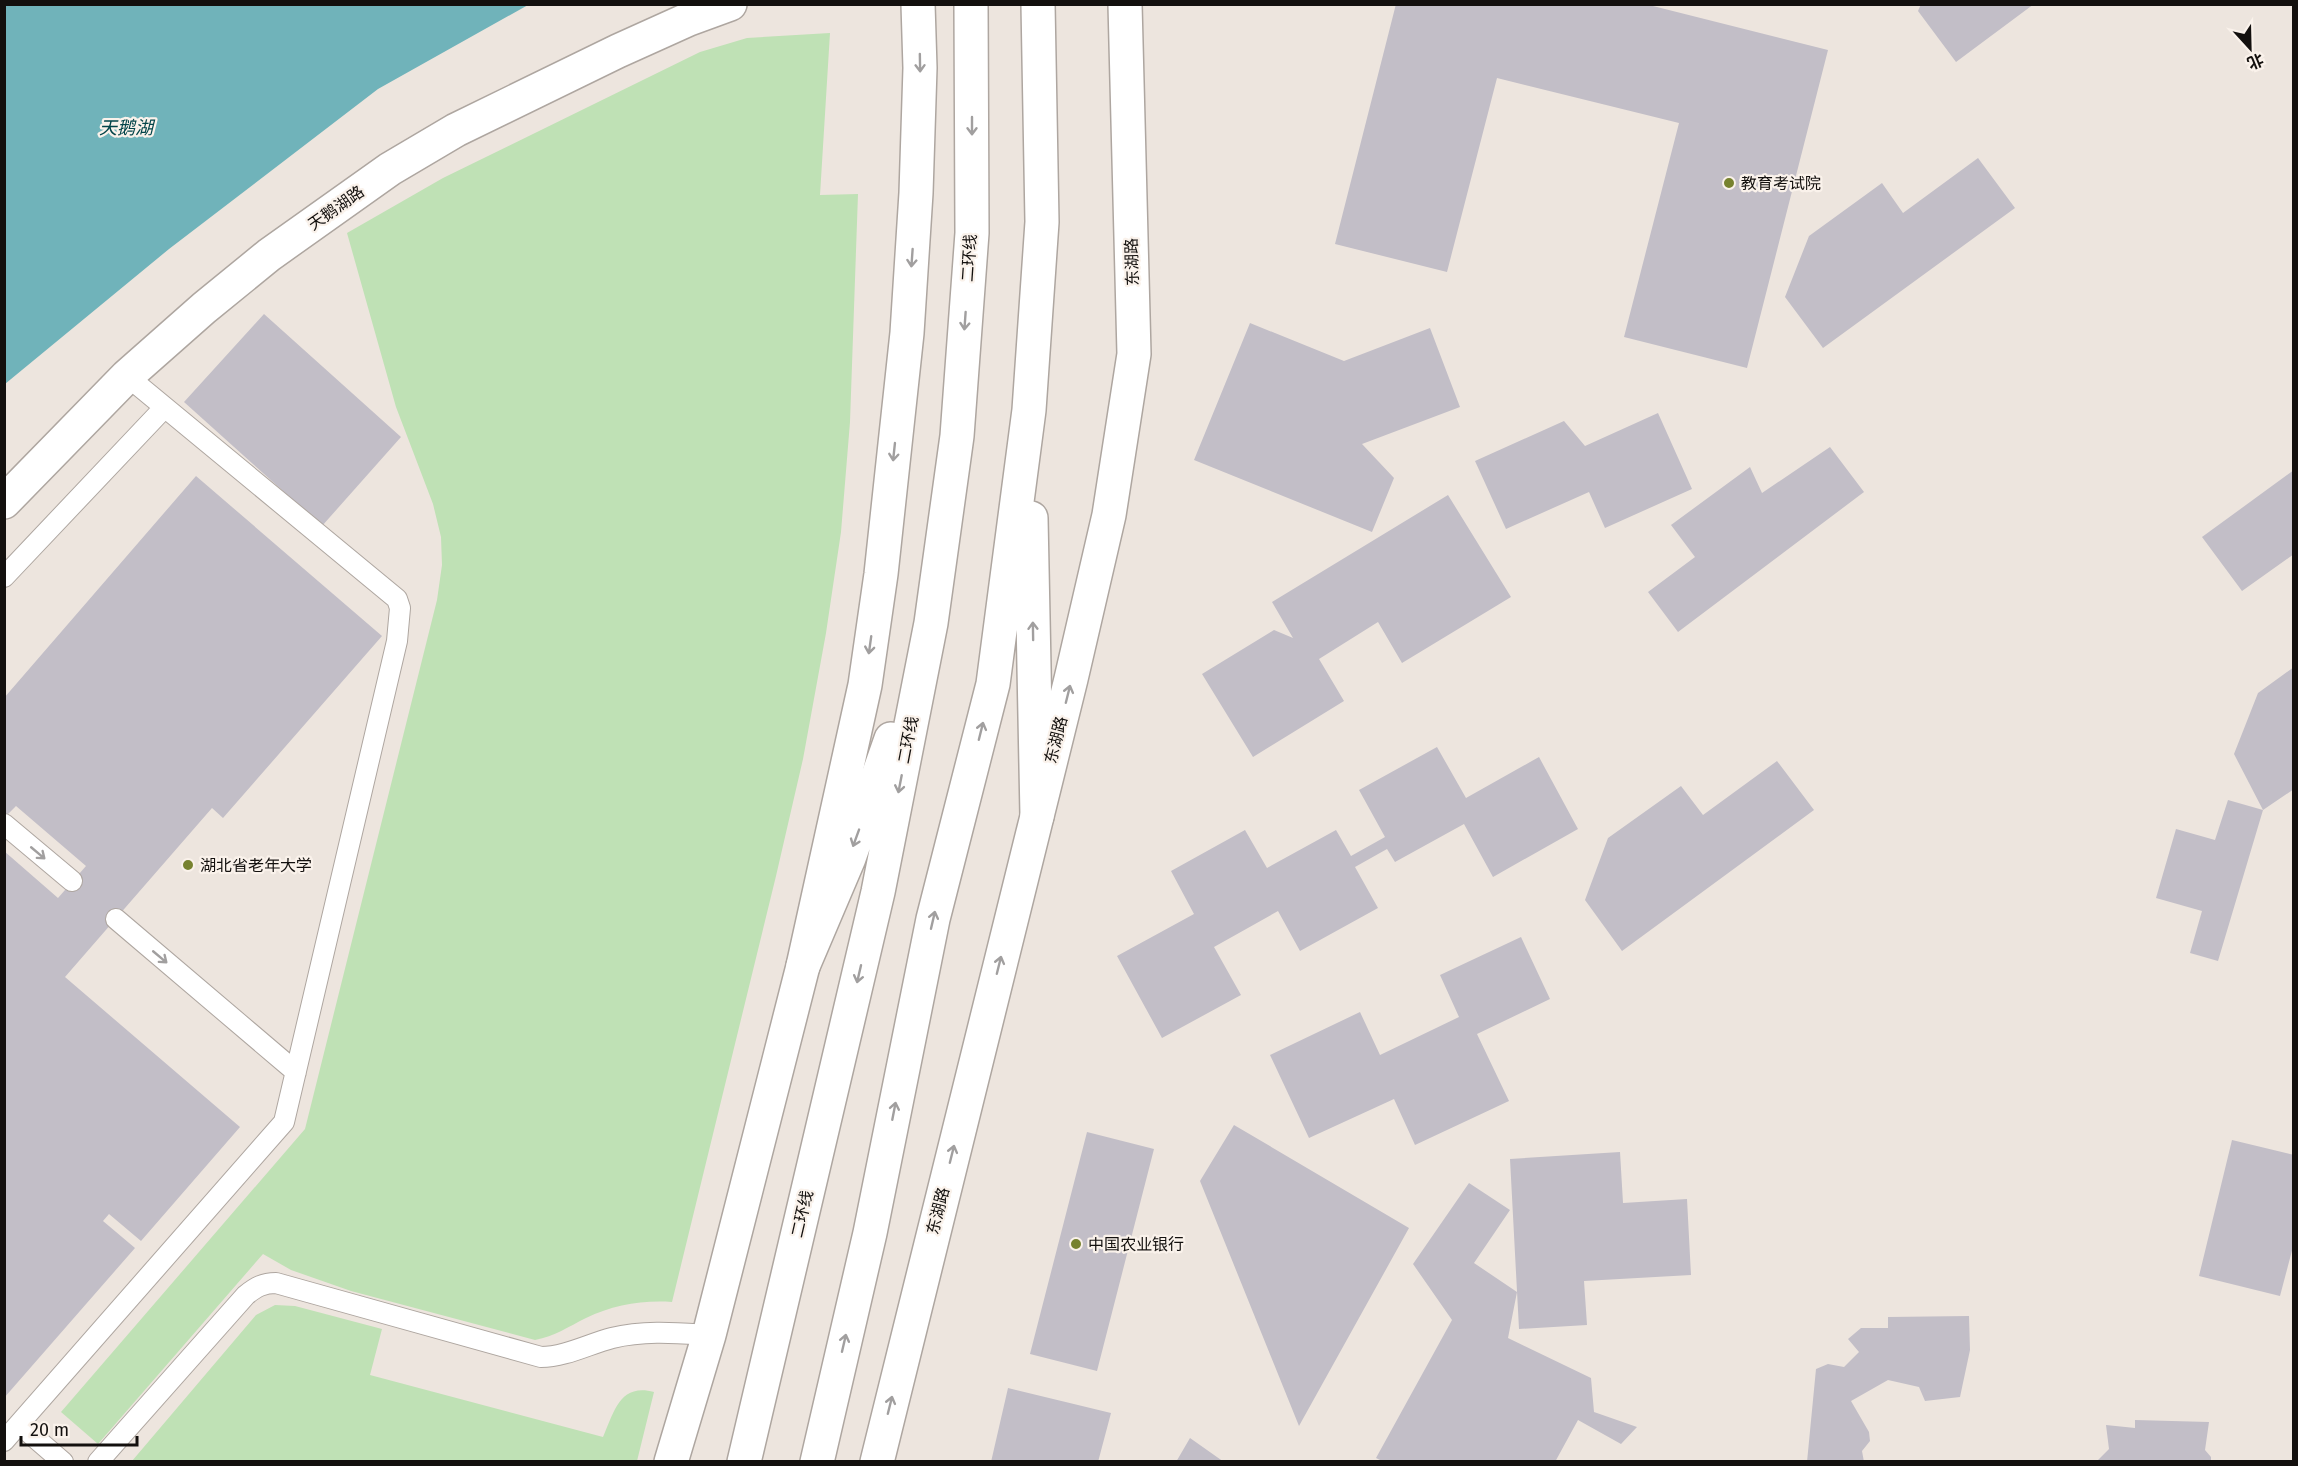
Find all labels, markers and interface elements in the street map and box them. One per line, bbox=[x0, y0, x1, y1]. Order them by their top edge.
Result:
north arrow bbox=[2220, 18, 2280, 78]
text: 北 bbox=[2244, 50, 2266, 73]
one-way arrow bbox=[914, 52, 926, 72]
one-way arrow bbox=[966, 115, 978, 135]
water label: 天鹅湖 bbox=[99, 117, 156, 139]
place label: 教育考试院 bbox=[1741, 174, 1821, 193]
marker: 教育考试院 bbox=[1722, 176, 1736, 190]
street label: 天鹅湖路 bbox=[304, 182, 368, 234]
street label: 二环线 bbox=[958, 233, 980, 283]
street label: 东湖路 bbox=[1122, 238, 1142, 286]
one-way arrow bbox=[906, 247, 917, 267]
one-way arrow bbox=[959, 310, 970, 330]
one-way arrow bbox=[889, 441, 900, 461]
one-way arrow bbox=[1027, 622, 1039, 642]
one-way arrow bbox=[865, 635, 876, 655]
one-way arrow bbox=[1062, 685, 1074, 704]
street label: 东湖路 bbox=[1041, 714, 1071, 766]
street label: 二环线 bbox=[894, 715, 922, 765]
one-way arrow bbox=[975, 722, 987, 741]
one-way arrow bbox=[894, 773, 905, 793]
one-way arrow bbox=[850, 828, 861, 847]
one-way arrow bbox=[30, 846, 46, 859]
place label: 湖北省老年大学 bbox=[200, 856, 312, 875]
marker: 湖北省老年大学 bbox=[181, 858, 195, 872]
one-way arrow bbox=[927, 911, 939, 930]
one-way arrow bbox=[152, 950, 168, 963]
one-way arrow bbox=[994, 956, 1005, 975]
one-way arrow bbox=[852, 964, 864, 983]
one-way arrow bbox=[889, 1102, 900, 1122]
one-way arrow bbox=[947, 1145, 959, 1164]
street label: 东湖路 bbox=[923, 1185, 953, 1237]
street label: 二环线 bbox=[787, 1188, 817, 1240]
place label: 中国农业银行 bbox=[1088, 1235, 1184, 1254]
marker: 中国农业银行 bbox=[1069, 1237, 1083, 1251]
one-way arrow bbox=[839, 1334, 851, 1353]
one-way arrow bbox=[885, 1395, 897, 1414]
scale bar bbox=[21, 1409, 136, 1447]
text: 20 m bbox=[30, 1419, 69, 1441]

